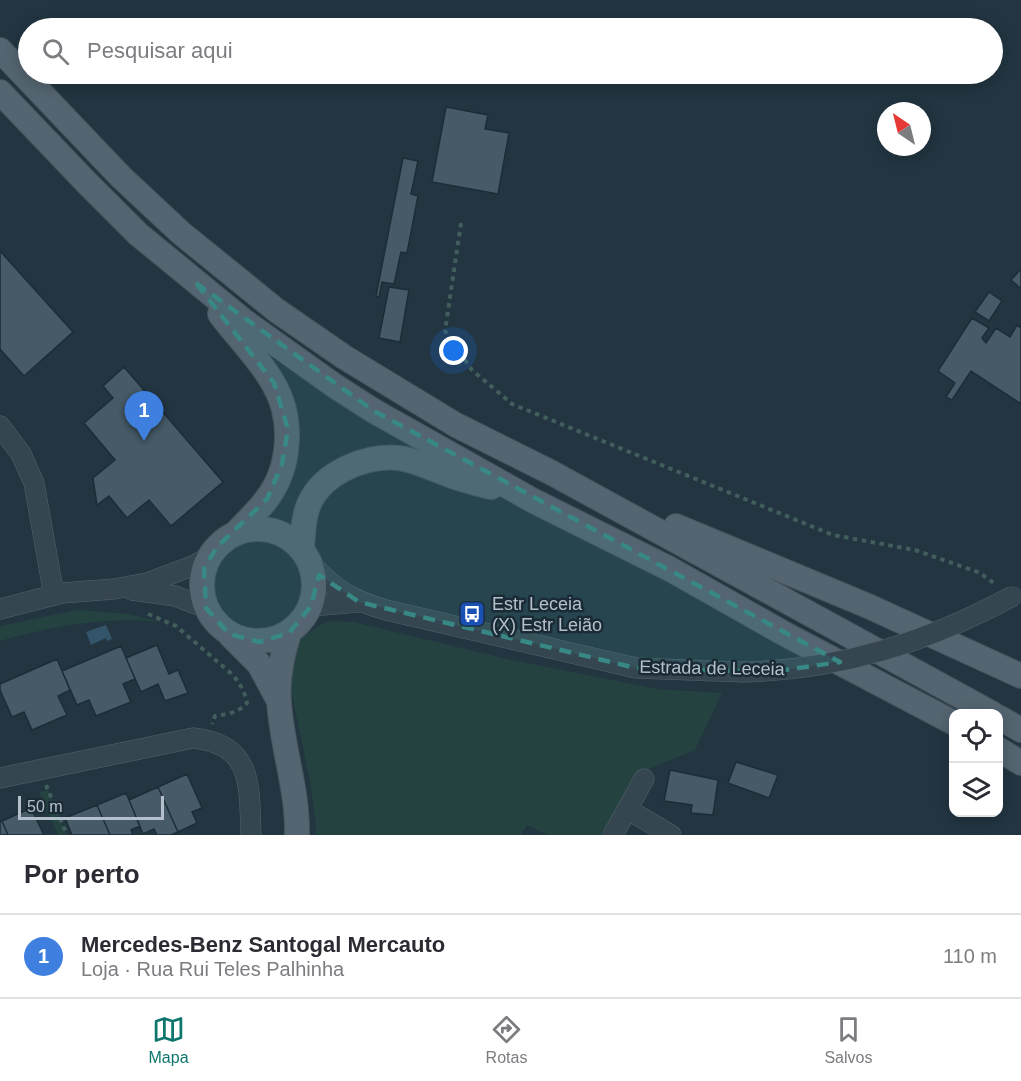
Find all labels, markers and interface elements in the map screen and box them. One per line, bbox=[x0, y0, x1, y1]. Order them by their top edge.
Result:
search box bbox=[18, 18, 1003, 84]
icon: search bbox=[39, 35, 72, 68]
text: Pesquisar aqui bbox=[87, 38, 233, 63]
north arrow bbox=[877, 102, 931, 156]
your location bbox=[439, 336, 468, 365]
pin: 1 bbox=[124, 392, 164, 441]
place label: Estr Leceia (X) Estr Leião bbox=[492, 594, 602, 635]
bus stop icon: Estr Leceia (X) Estr Leião bbox=[457, 599, 487, 629]
street label: Estrada de Leceia bbox=[639, 657, 786, 679]
map controls bbox=[949, 709, 1003, 817]
button: locate bbox=[949, 709, 1003, 763]
button: layers bbox=[949, 763, 1003, 817]
scale bar bbox=[18, 793, 164, 820]
text: 50 m bbox=[27, 798, 63, 815]
text: Por perto bbox=[24, 859, 140, 889]
text: Mercedes-Benz Santogal Mercauto bbox=[81, 932, 445, 957]
text: 1 bbox=[38, 945, 49, 967]
text: 110 m bbox=[943, 945, 997, 967]
text: Loja · Rua Rui Teles Palhinha bbox=[81, 958, 344, 980]
tab: Mapa bbox=[149, 1013, 189, 1067]
tab: Rotas bbox=[486, 1013, 527, 1067]
tab: Salvos bbox=[824, 1013, 872, 1067]

